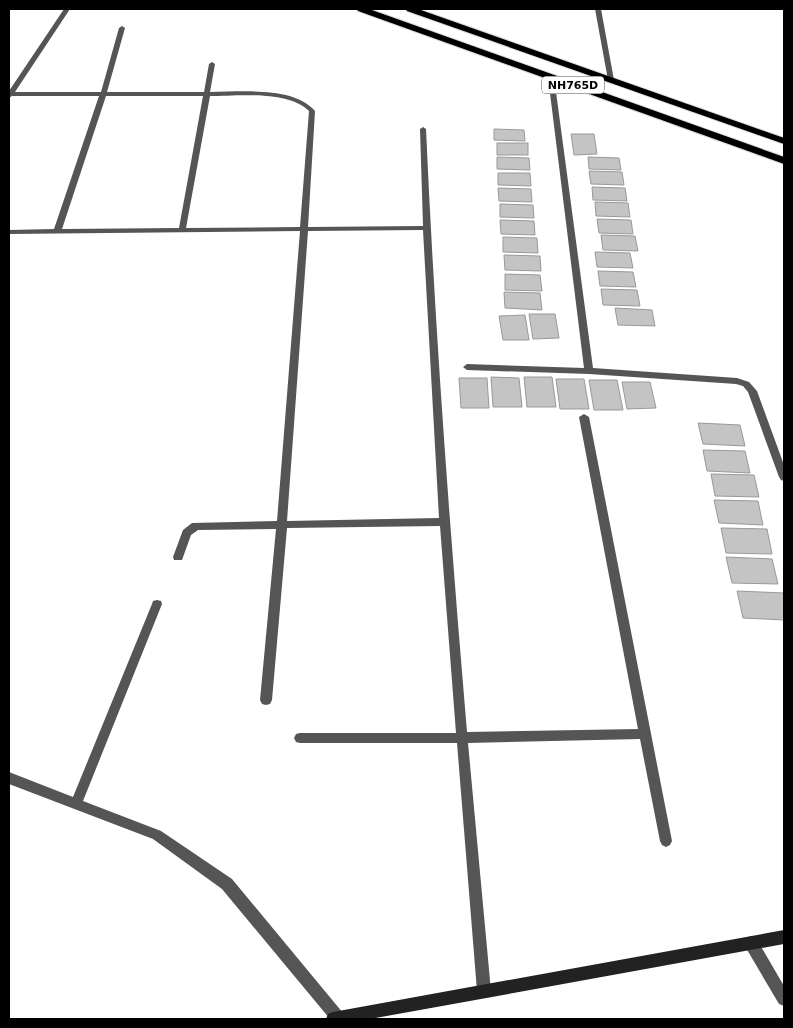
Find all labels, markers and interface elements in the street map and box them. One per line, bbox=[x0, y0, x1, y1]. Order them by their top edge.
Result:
road number: NH765D bbox=[542, 76, 604, 94]

